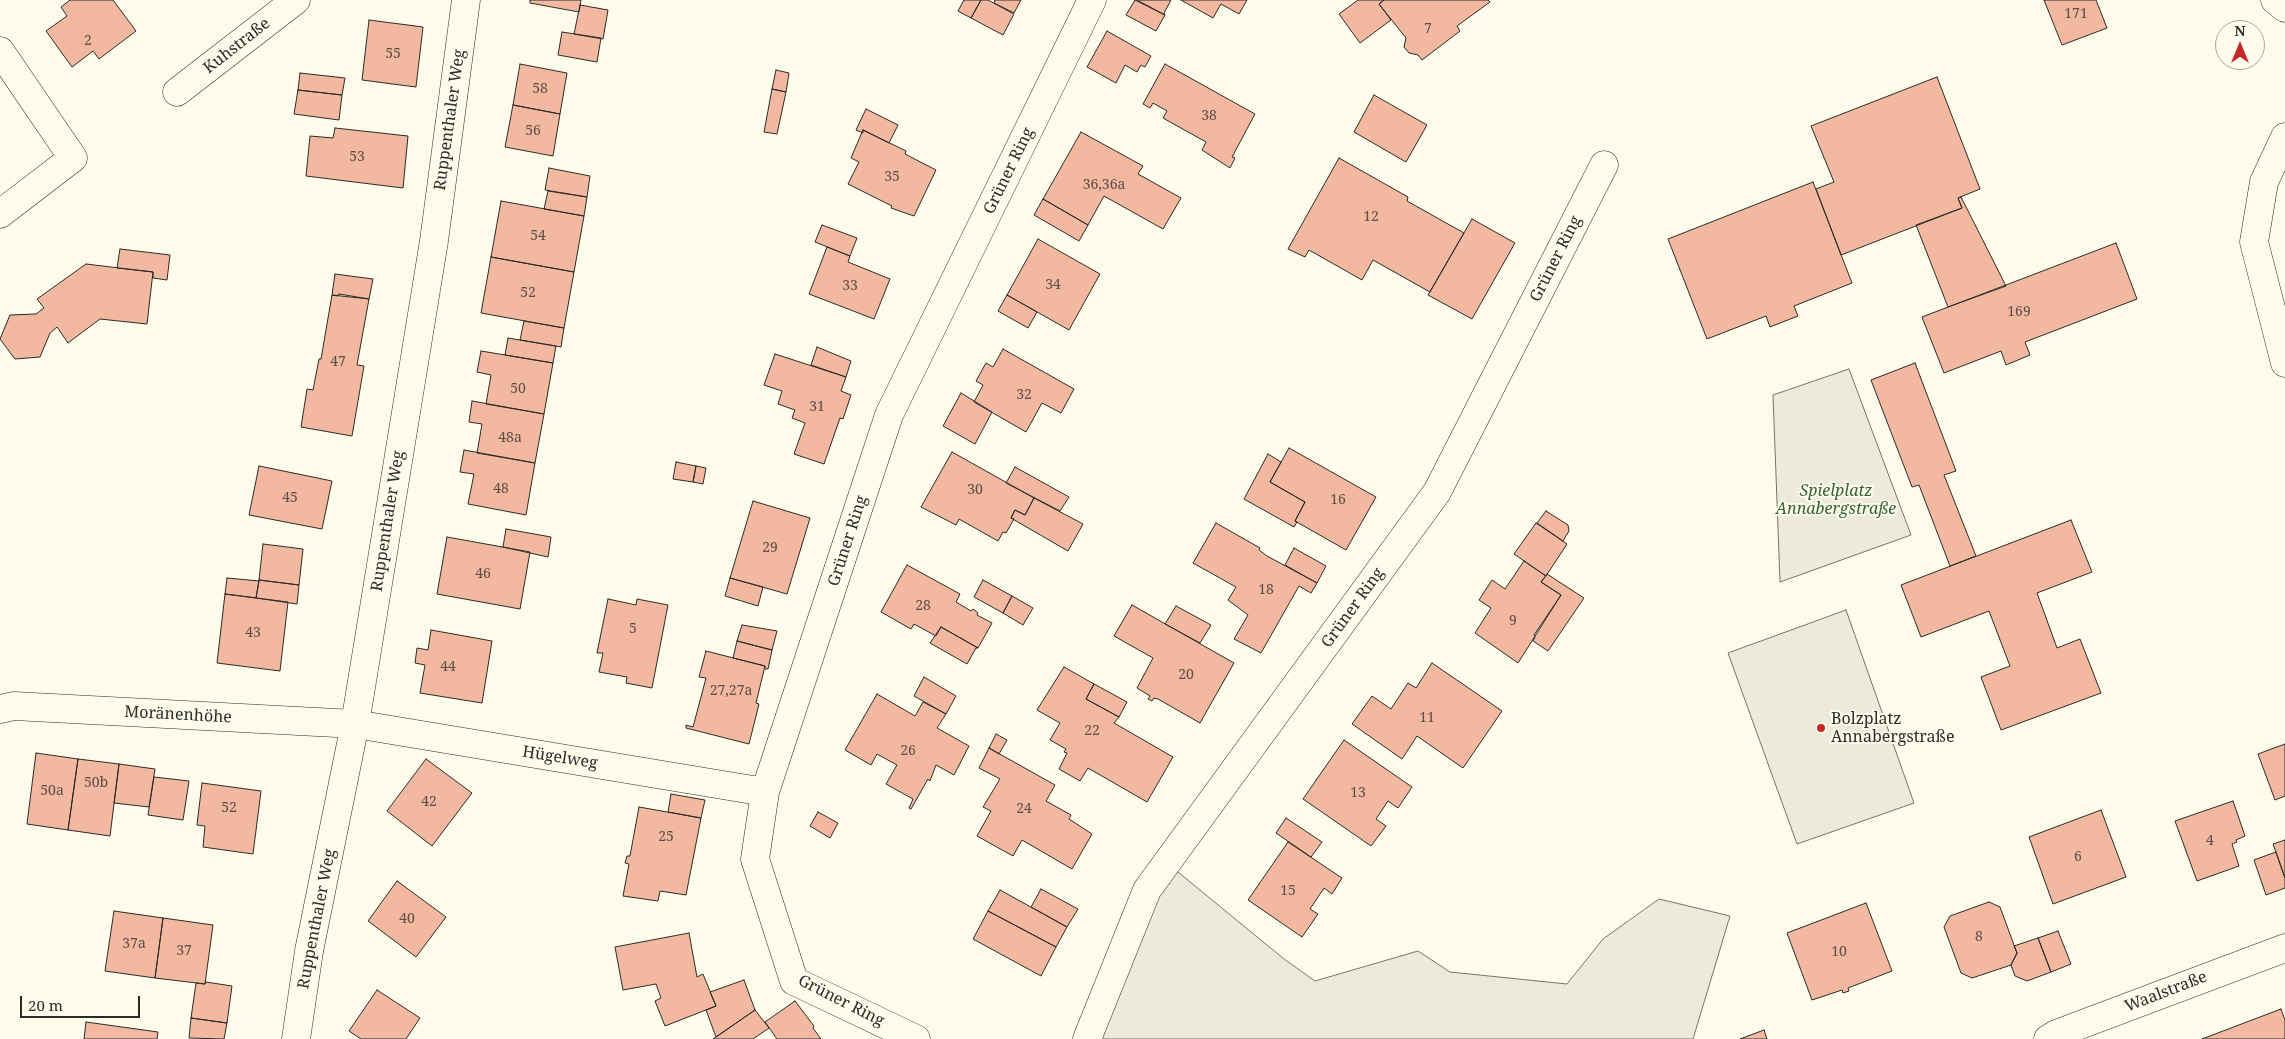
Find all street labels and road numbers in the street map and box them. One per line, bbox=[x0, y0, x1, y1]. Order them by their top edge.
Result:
street label: Kuhstraße bbox=[200, 14, 274, 78]
street label: Ruppenthaler Weg bbox=[431, 48, 469, 192]
street label: Grüner Ring bbox=[980, 124, 1038, 218]
street label: Grüner Ring bbox=[1526, 213, 1586, 305]
street label: Ruppenthaler Weg bbox=[367, 449, 409, 593]
street label: Grüner Ring bbox=[824, 493, 872, 589]
street label: Grüner Ring bbox=[1318, 564, 1388, 652]
street label: Moränenhöhe bbox=[124, 703, 232, 727]
street label: Hügelweg bbox=[521, 743, 599, 773]
street label: Ruppenthaler Weg bbox=[294, 847, 340, 991]
street label: Waalstraße bbox=[2122, 968, 2210, 1016]
street label: Grüner Ring bbox=[795, 971, 887, 1031]

